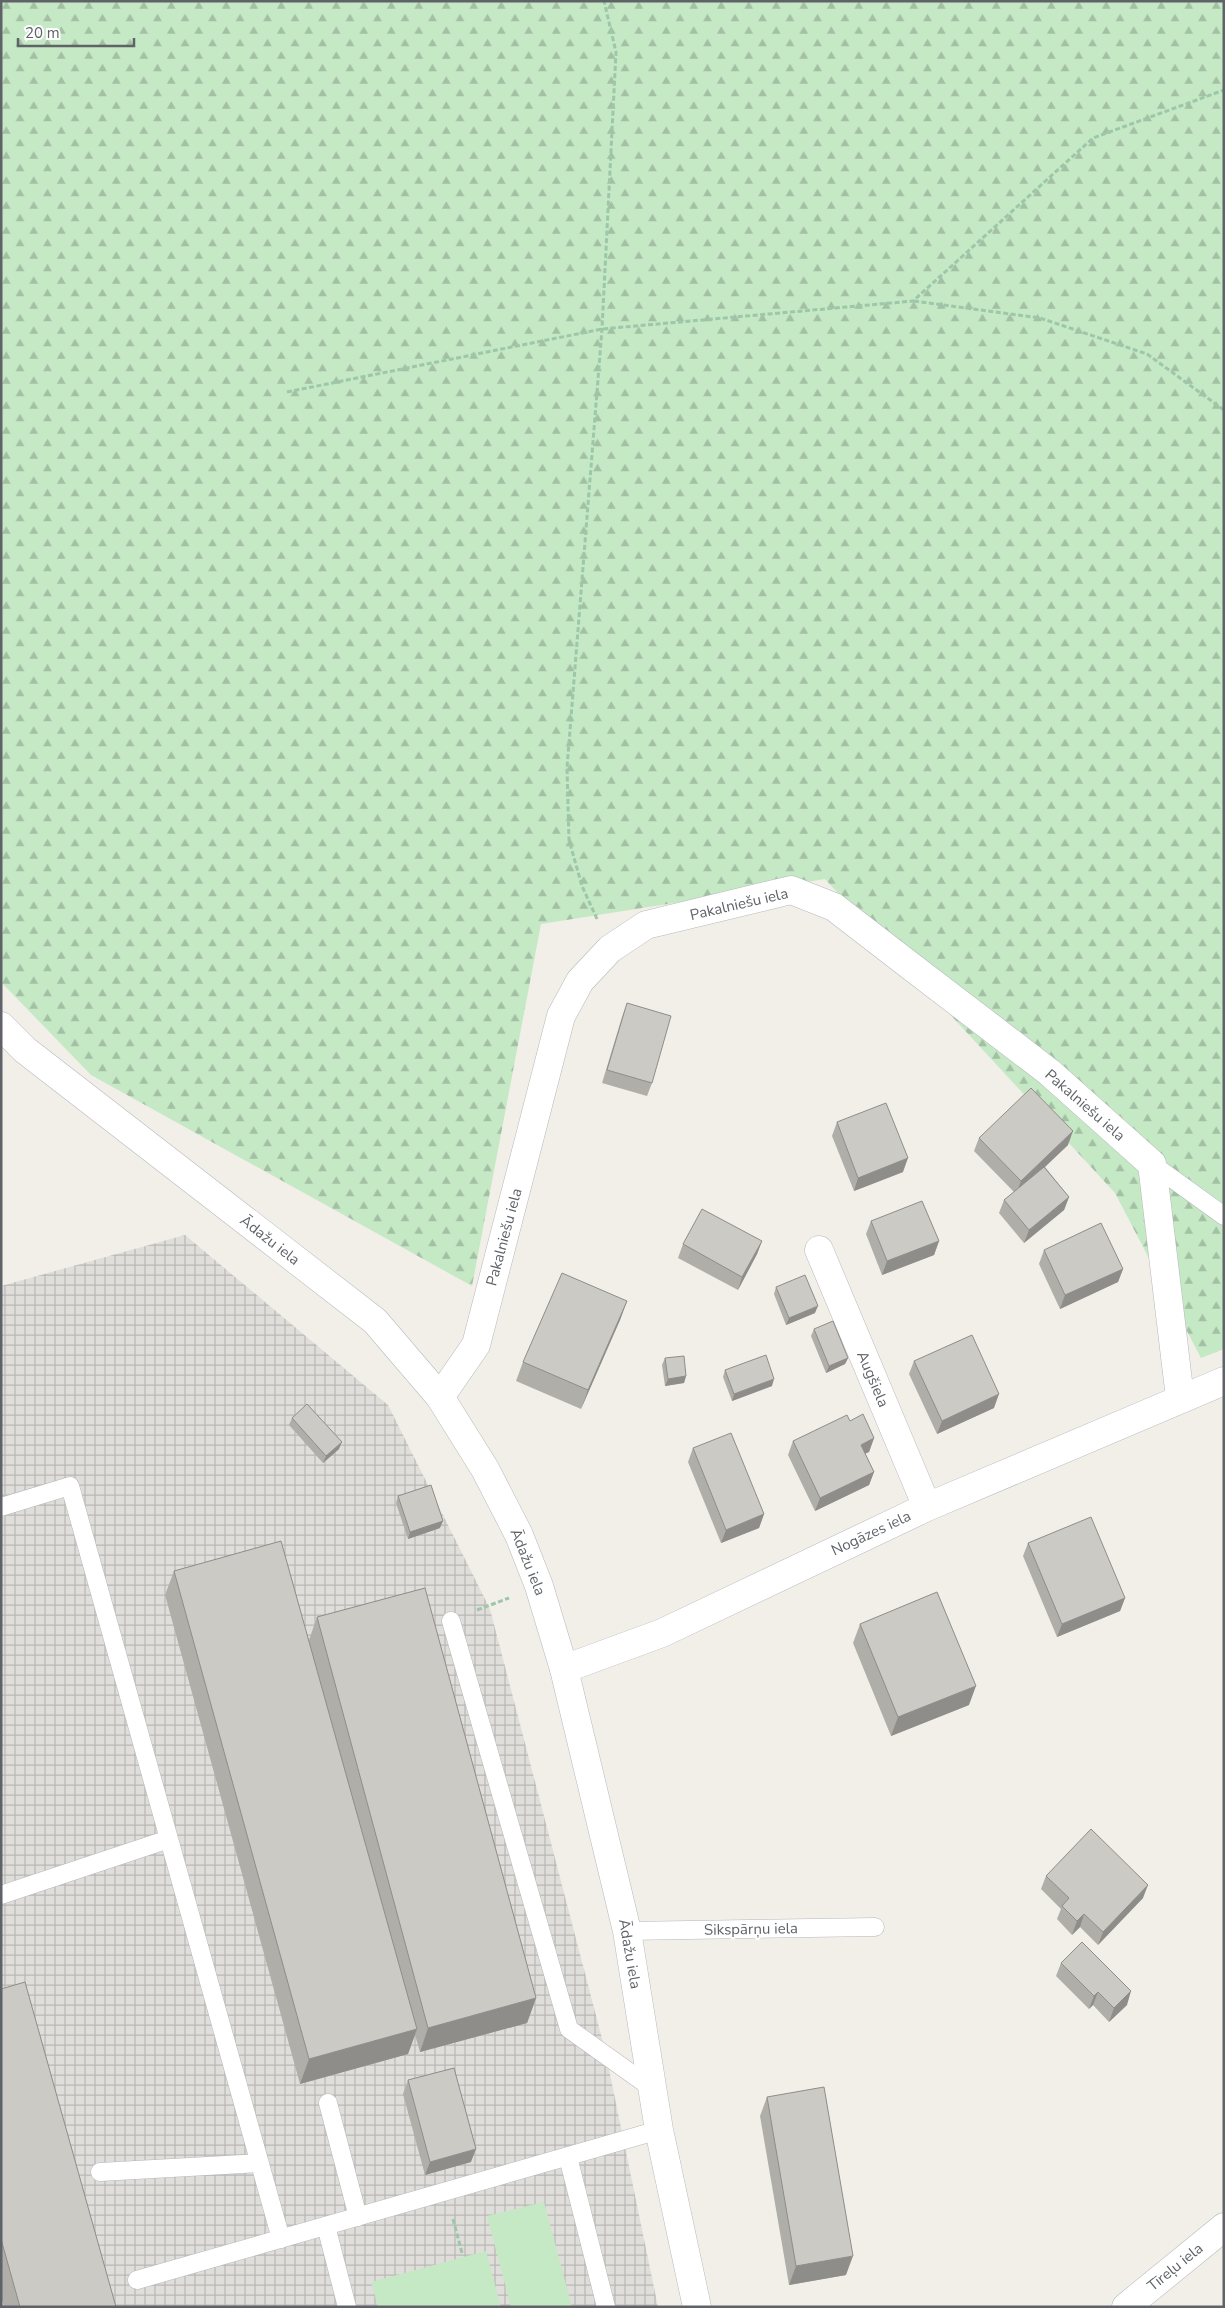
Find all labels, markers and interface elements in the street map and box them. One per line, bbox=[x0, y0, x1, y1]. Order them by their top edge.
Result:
scale bar bbox=[18, 15, 134, 47]
text: 20 m bbox=[25, 23, 60, 43]
street label: Pakalniešu iela bbox=[688, 883, 790, 925]
street label: Pakalniešu iela bbox=[1041, 1065, 1129, 1145]
street label: Pakalniešu iela bbox=[481, 1186, 527, 1288]
street label: Ādažu iela bbox=[236, 1210, 304, 1270]
street label: Augšiela bbox=[852, 1348, 894, 1410]
street label: Nogāzes iela bbox=[828, 1506, 914, 1560]
street label: Ādažu iela bbox=[505, 1526, 551, 1598]
street label: Ādažu iela bbox=[614, 1917, 646, 1991]
street label: Sikspārņu iela bbox=[704, 1918, 798, 1940]
street label: Tīreļu iela bbox=[1143, 2238, 1207, 2296]

